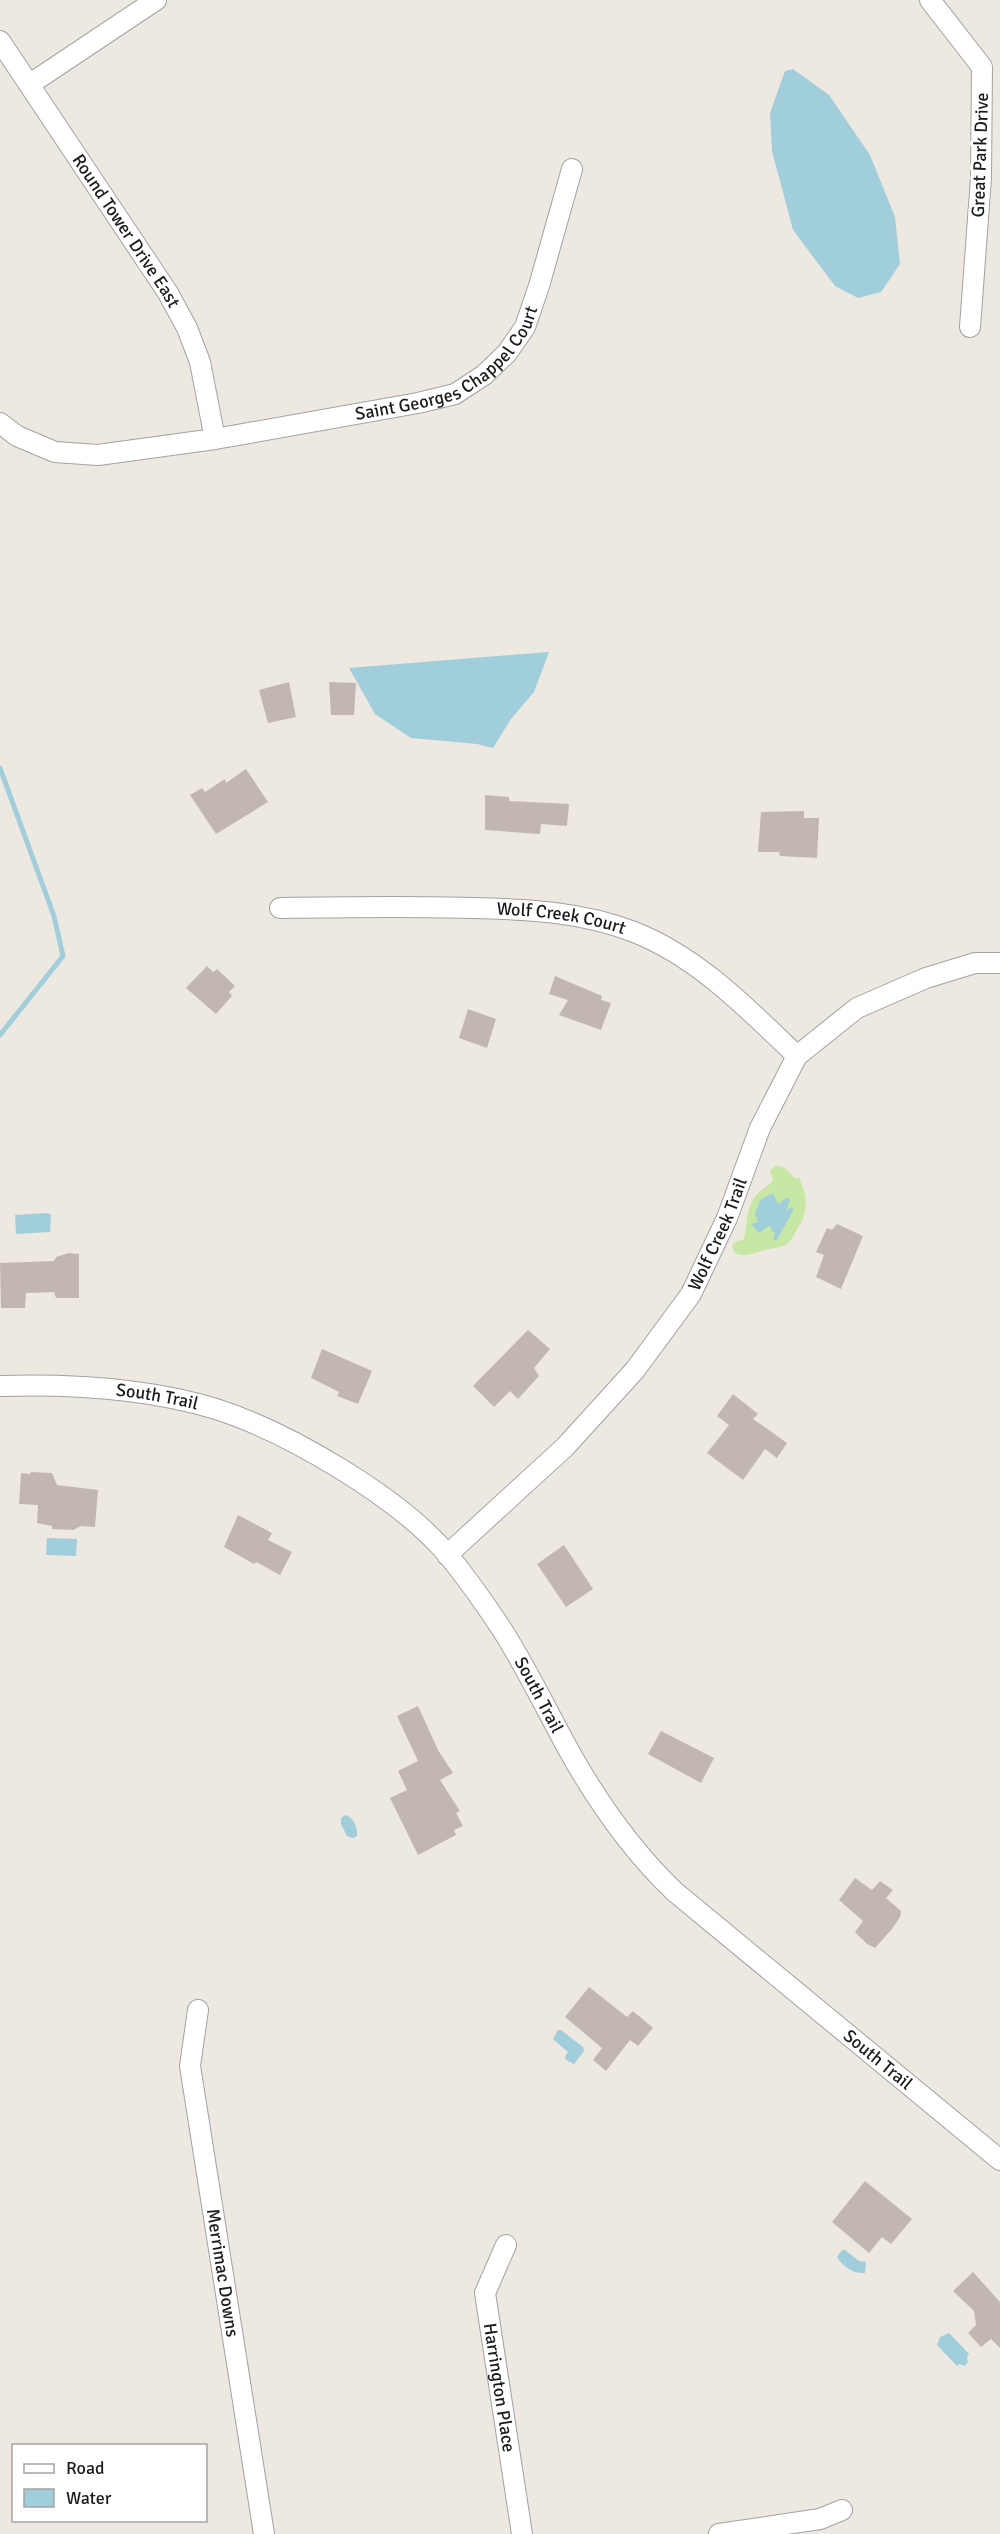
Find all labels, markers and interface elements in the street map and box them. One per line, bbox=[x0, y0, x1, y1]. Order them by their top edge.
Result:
street label: Great Park Drive bbox=[967, 92, 993, 218]
street label: Round Tower Drive East bbox=[67, 150, 185, 311]
street label: Saint Georges Chappel Court bbox=[353, 303, 542, 425]
street label: Wolf Creek Court bbox=[496, 898, 629, 939]
street label: Wolf Creek Trail bbox=[683, 1175, 752, 1294]
street label: South Trail bbox=[115, 1379, 201, 1415]
street label: South Trail bbox=[510, 1653, 568, 1737]
street label: South Trail bbox=[839, 2025, 917, 2094]
street label: Merrimac Downs bbox=[202, 2207, 244, 2339]
street label: Harrington Place bbox=[479, 2321, 520, 2454]
legend bbox=[12, 2444, 207, 2522]
text: Road bbox=[66, 2457, 105, 2479]
text: Water bbox=[66, 2487, 112, 2509]

